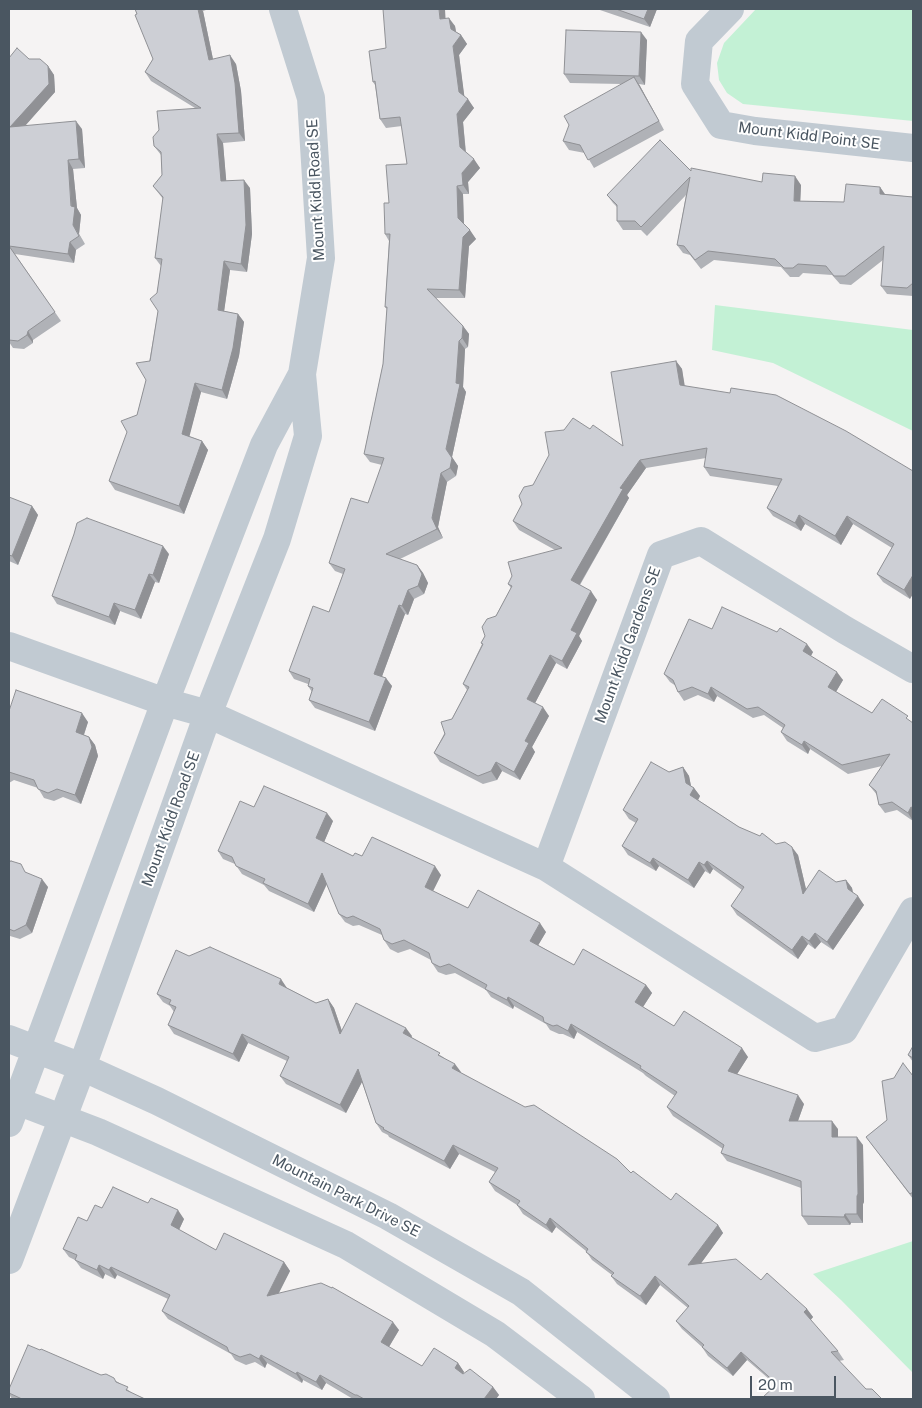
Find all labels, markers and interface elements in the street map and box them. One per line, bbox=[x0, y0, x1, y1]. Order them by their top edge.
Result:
street label: Mount Kidd Point SE bbox=[737, 118, 881, 154]
street label: Mount Kidd Road SE bbox=[303, 119, 329, 261]
street label: Mount Kidd Gardens SE bbox=[591, 564, 665, 726]
street label: Mount Kidd Road SE bbox=[138, 749, 204, 889]
street label: Mountain Park Drive SE bbox=[269, 1151, 423, 1241]
scale bar bbox=[752, 1366, 838, 1398]
text: 20 m bbox=[758, 1376, 793, 1393]

